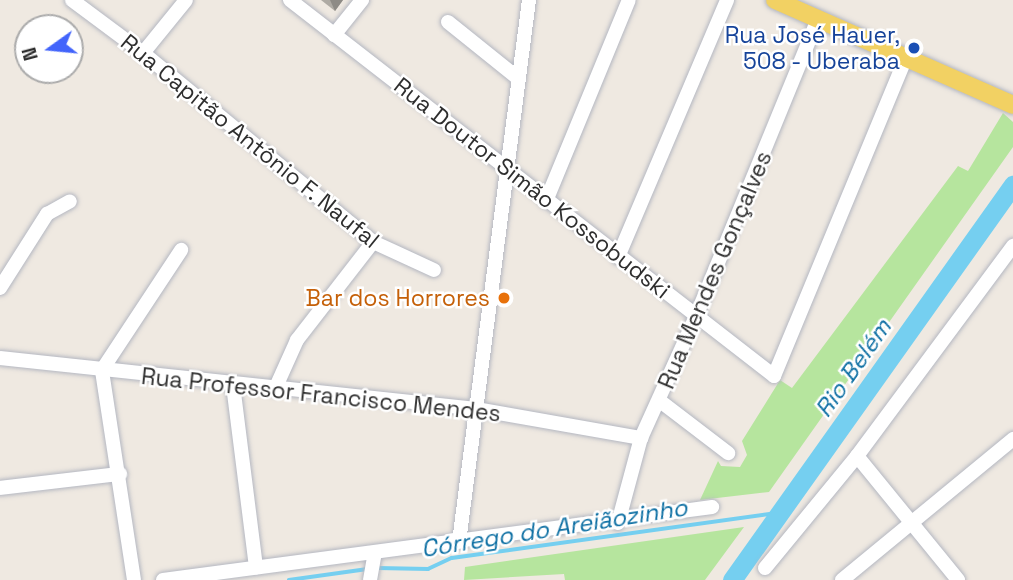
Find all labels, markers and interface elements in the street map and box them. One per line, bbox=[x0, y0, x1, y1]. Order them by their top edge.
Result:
north arrow bbox=[14, 14, 84, 84]
place label: Rua José Hauer, 508 - Uberaba bbox=[725, 21, 900, 75]
street label: Rua Capitão Antônio F. Naufal bbox=[115, 28, 385, 254]
marker: Rua José Hauer, 508 - Uberaba bbox=[906, 40, 922, 56]
text: N bbox=[16, 45, 44, 63]
street label: Rua Doutor Simão Kossobudski bbox=[388, 72, 676, 304]
street label: Rua Mendes Gonçalves bbox=[652, 147, 778, 393]
place label: Bar dos Horrores bbox=[305, 284, 490, 312]
marker: Bar dos Horrores bbox=[496, 290, 512, 306]
water label: Rio Belém bbox=[809, 314, 897, 422]
street label: Rua Professor Francisco Mendes bbox=[140, 362, 502, 428]
water label: Córrego do Areiãozinho bbox=[419, 493, 689, 563]

